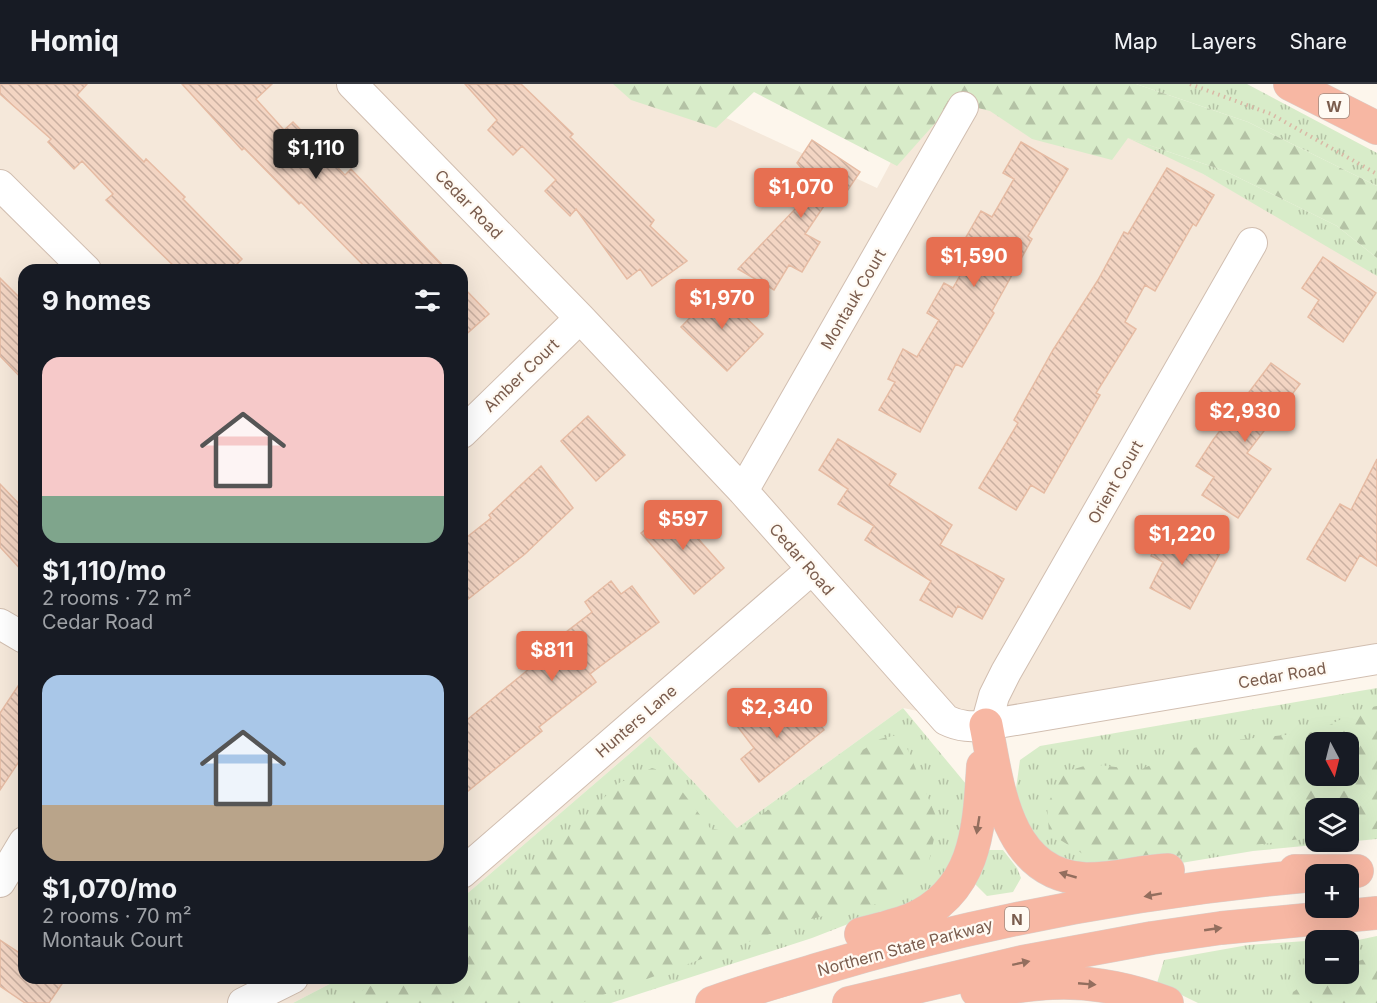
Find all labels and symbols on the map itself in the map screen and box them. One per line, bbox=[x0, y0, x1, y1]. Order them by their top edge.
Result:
road number: W bbox=[1319, 94, 1349, 118]
pin: $1,110 bbox=[267, 129, 365, 180]
street label: Cedar Road bbox=[431, 165, 507, 243]
pin: $1,070 bbox=[752, 168, 850, 219]
pin: $1,590 bbox=[925, 237, 1023, 288]
street label: Montauk Court bbox=[816, 245, 890, 353]
pin: $1,970 bbox=[673, 279, 771, 330]
street label: Amber Court bbox=[479, 334, 563, 416]
pin: $2,930 bbox=[1196, 392, 1294, 443]
street label: Orient Court bbox=[1083, 437, 1147, 527]
pin: $597 bbox=[647, 500, 719, 551]
pin: $1,220 bbox=[1133, 515, 1231, 566]
street label: Cedar Road bbox=[765, 519, 839, 599]
pin: $811 bbox=[516, 631, 588, 682]
street label: Cedar Road bbox=[1236, 657, 1328, 693]
street label: Hunters Lane bbox=[591, 680, 681, 762]
pin: $2,340 bbox=[728, 688, 826, 739]
north arrow bbox=[1305, 732, 1359, 786]
one-way arrow bbox=[974, 816, 983, 835]
one-way arrow bbox=[1059, 870, 1077, 879]
one-way arrow bbox=[1144, 890, 1163, 899]
road number: N bbox=[1005, 907, 1029, 931]
street label: Northern State Parkway bbox=[815, 914, 995, 980]
one-way arrow bbox=[1203, 925, 1222, 934]
one-way arrow bbox=[1011, 958, 1030, 967]
one-way arrow bbox=[1077, 979, 1096, 989]

